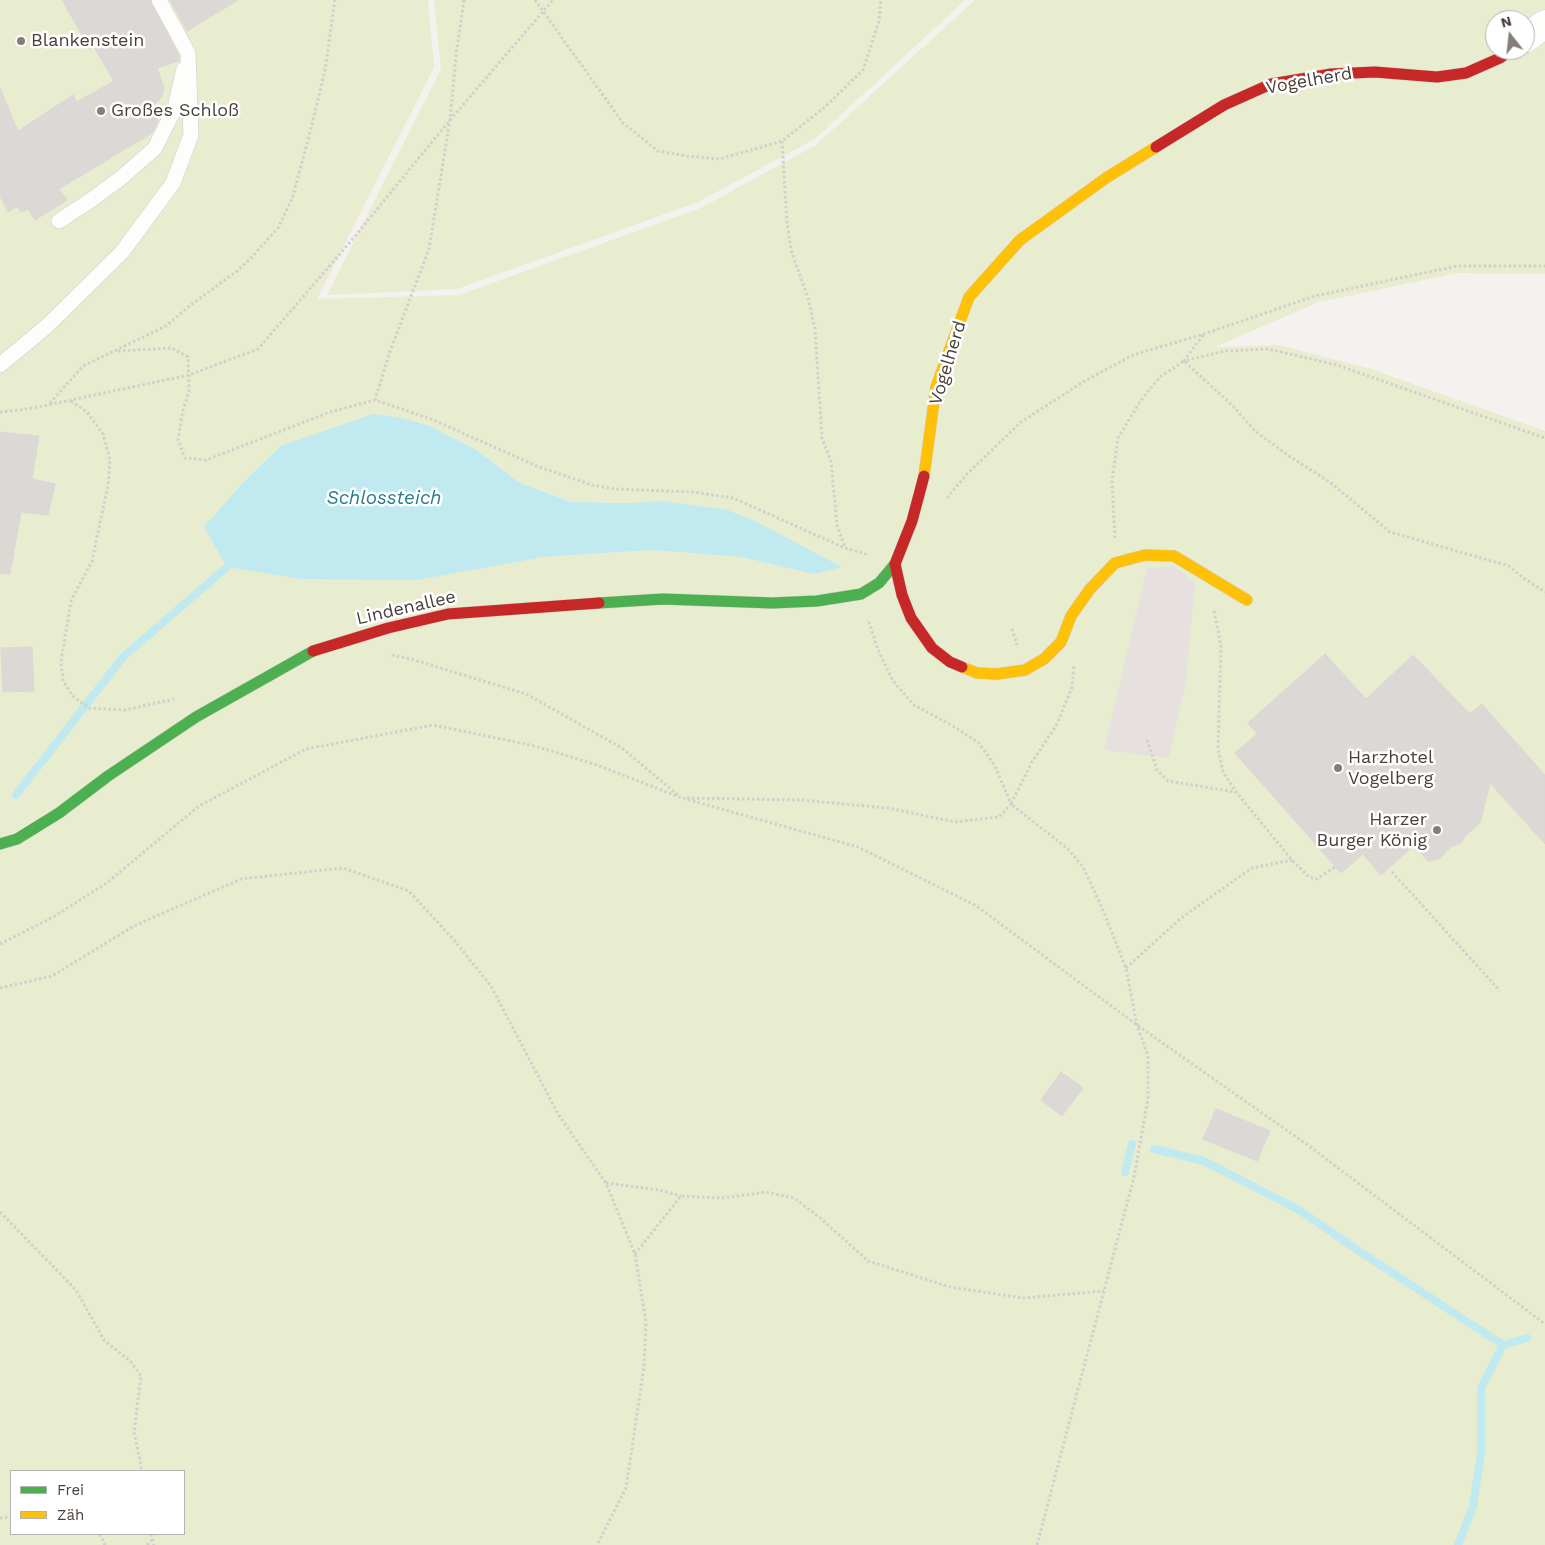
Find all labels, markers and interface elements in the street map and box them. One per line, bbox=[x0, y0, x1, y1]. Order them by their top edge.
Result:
north arrow bbox=[1485, 10, 1535, 60]
text: N bbox=[1499, 12, 1513, 31]
place label: Blankenstein bbox=[31, 30, 144, 52]
marker: Blankenstein bbox=[15, 35, 27, 47]
street label: Vogelherd bbox=[1264, 63, 1354, 99]
place label: Großes Schloß bbox=[111, 100, 239, 122]
marker: Großes Schloß bbox=[95, 105, 107, 117]
street label: Vogelherd bbox=[925, 318, 971, 408]
water label: Schlossteich bbox=[326, 487, 442, 509]
street label: Lindenallee bbox=[354, 586, 458, 630]
place label: Harzhotel Vogelberg bbox=[1348, 747, 1433, 790]
marker: Harzhotel Vogelberg bbox=[1332, 762, 1344, 774]
place label: Harzer Burger König bbox=[1316, 809, 1427, 852]
marker: Harzer Burger König bbox=[1431, 824, 1443, 836]
legend bbox=[10, 1470, 185, 1535]
text: Frei bbox=[57, 1481, 84, 1499]
text: Zäh bbox=[57, 1506, 84, 1524]

